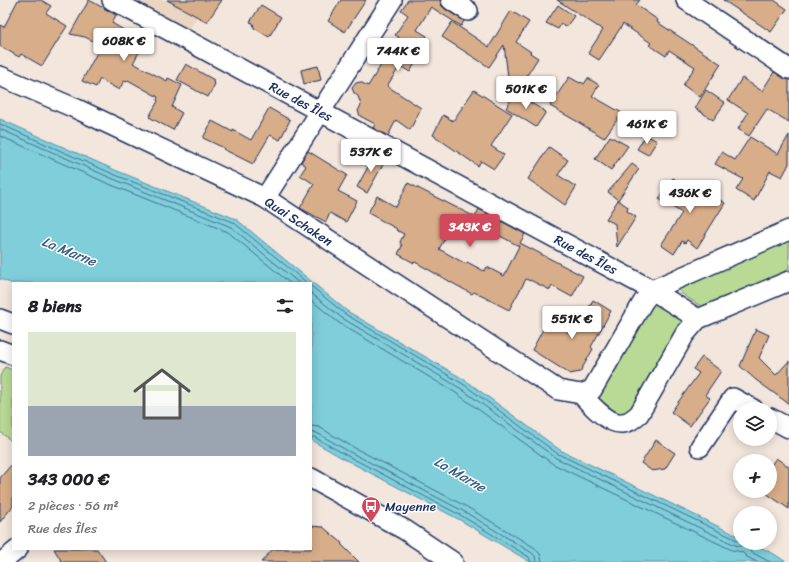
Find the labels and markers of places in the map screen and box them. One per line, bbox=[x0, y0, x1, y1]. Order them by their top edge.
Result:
pin: 608K € bbox=[91, 28, 157, 62]
pin: 744K € bbox=[365, 38, 431, 72]
pin: 501K € bbox=[493, 76, 559, 110]
pin: 461K € bbox=[614, 111, 680, 145]
pin: 537K € bbox=[338, 139, 404, 173]
pin: 436K € bbox=[657, 180, 723, 214]
pin: 343K € bbox=[437, 214, 503, 248]
pin: 551K € bbox=[539, 306, 605, 340]
bus stop icon: Mayenne bbox=[360, 495, 382, 523]
place label: Mayenne bbox=[385, 495, 436, 518]

